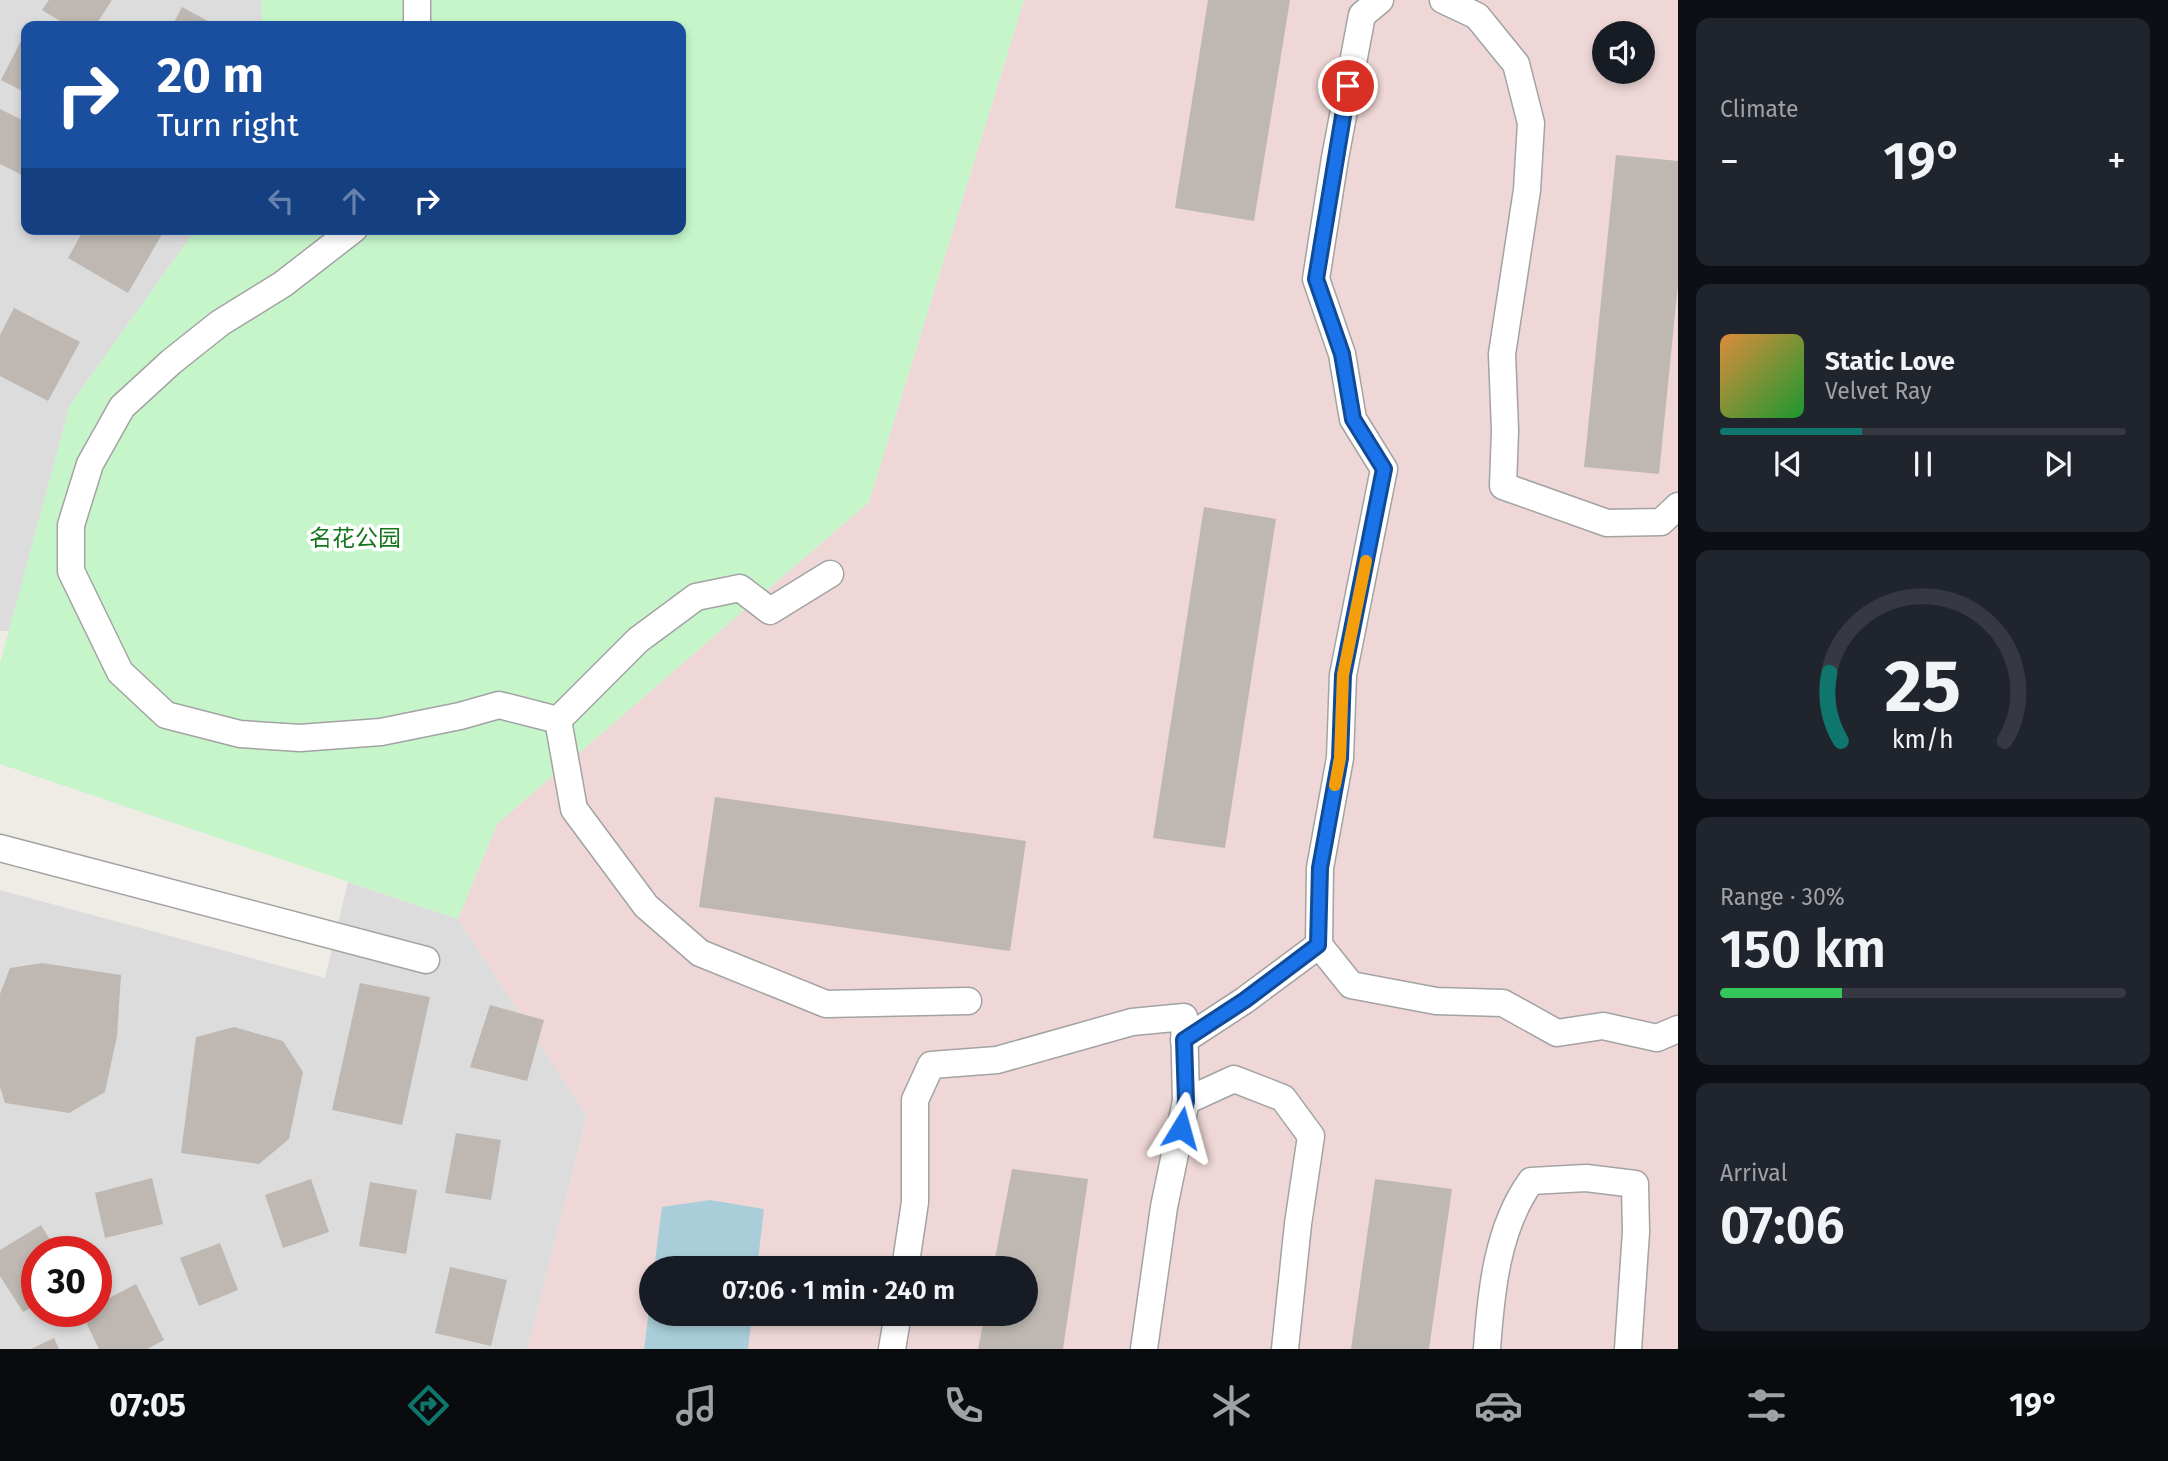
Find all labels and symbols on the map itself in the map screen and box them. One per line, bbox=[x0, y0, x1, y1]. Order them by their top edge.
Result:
pin bbox=[1318, 56, 1378, 116]
park label: 名花公园 bbox=[309, 524, 401, 552]
position arrow bbox=[1144, 1091, 1218, 1165]
speed limit sign: 30 bbox=[21, 1236, 112, 1327]

